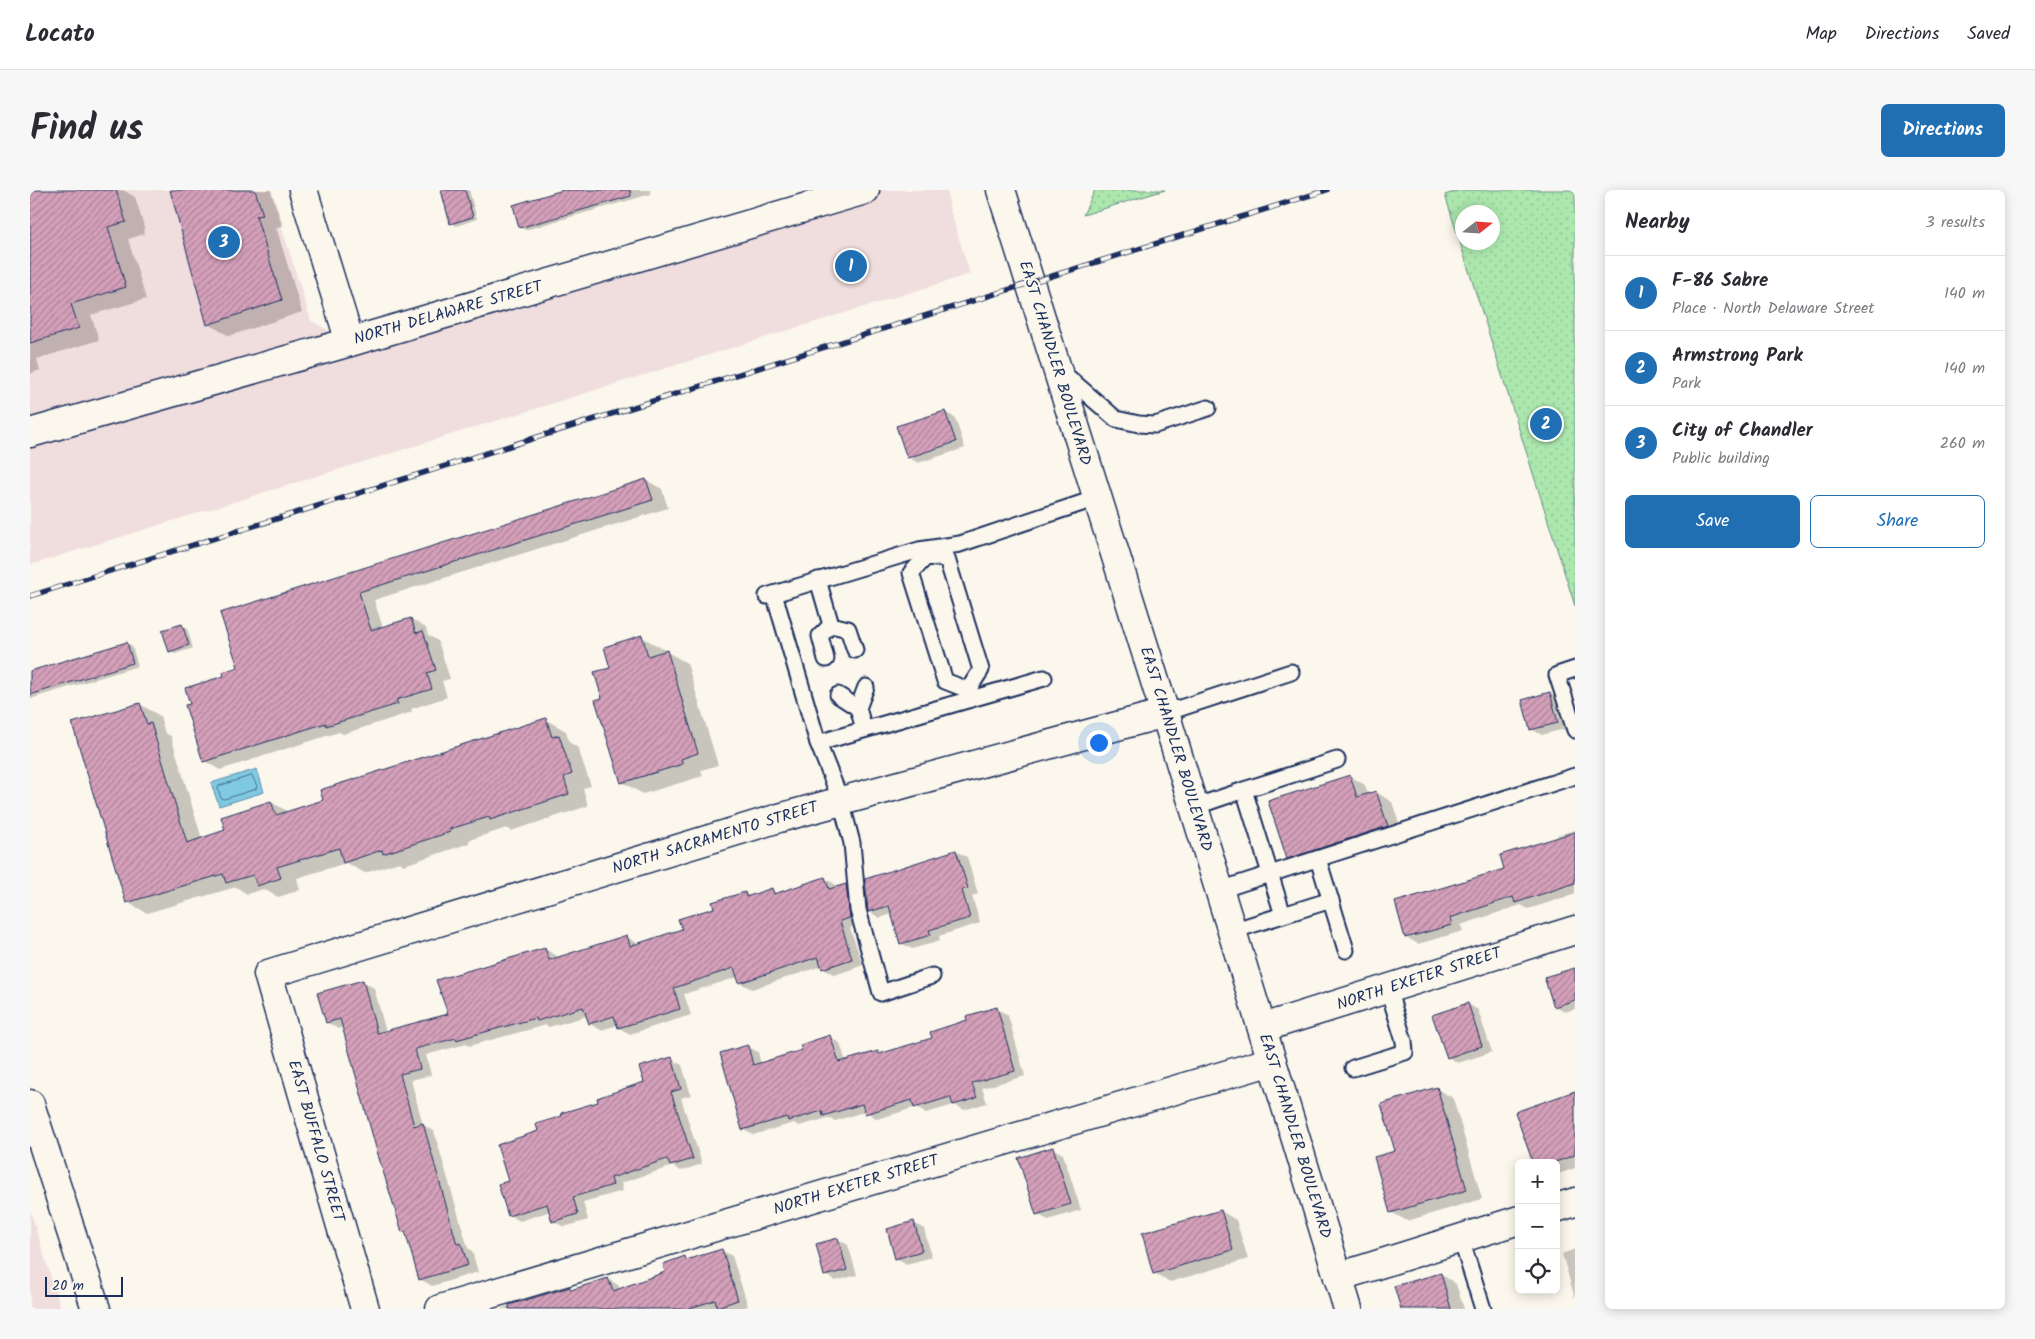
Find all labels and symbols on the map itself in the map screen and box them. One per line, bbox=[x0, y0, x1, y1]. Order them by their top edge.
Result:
north arrow bbox=[1455, 205, 1500, 250]
pin: 3 bbox=[208, 223, 240, 261]
pin: 1 bbox=[835, 247, 867, 285]
street label: EAST CHANDLER BOULEVARD bbox=[1012, 257, 1098, 469]
street label: NORTH DELAWARE STREET bbox=[351, 274, 546, 352]
pin: 2 bbox=[1530, 405, 1562, 443]
street label: EAST CHANDLER BOULEVARD bbox=[1133, 643, 1219, 855]
your location bbox=[1086, 730, 1112, 756]
street label: NORTH SACRAMENTO STREET bbox=[609, 794, 822, 881]
street label: NORTH EXETER STREET bbox=[1333, 940, 1506, 1017]
street label: EAST CHANDLER BOULEVARD bbox=[1252, 1030, 1338, 1242]
street label: EAST BUFFALO STREET bbox=[281, 1057, 351, 1226]
street label: NORTH EXETER STREET bbox=[770, 1148, 943, 1222]
scale bar bbox=[45, 1274, 122, 1297]

